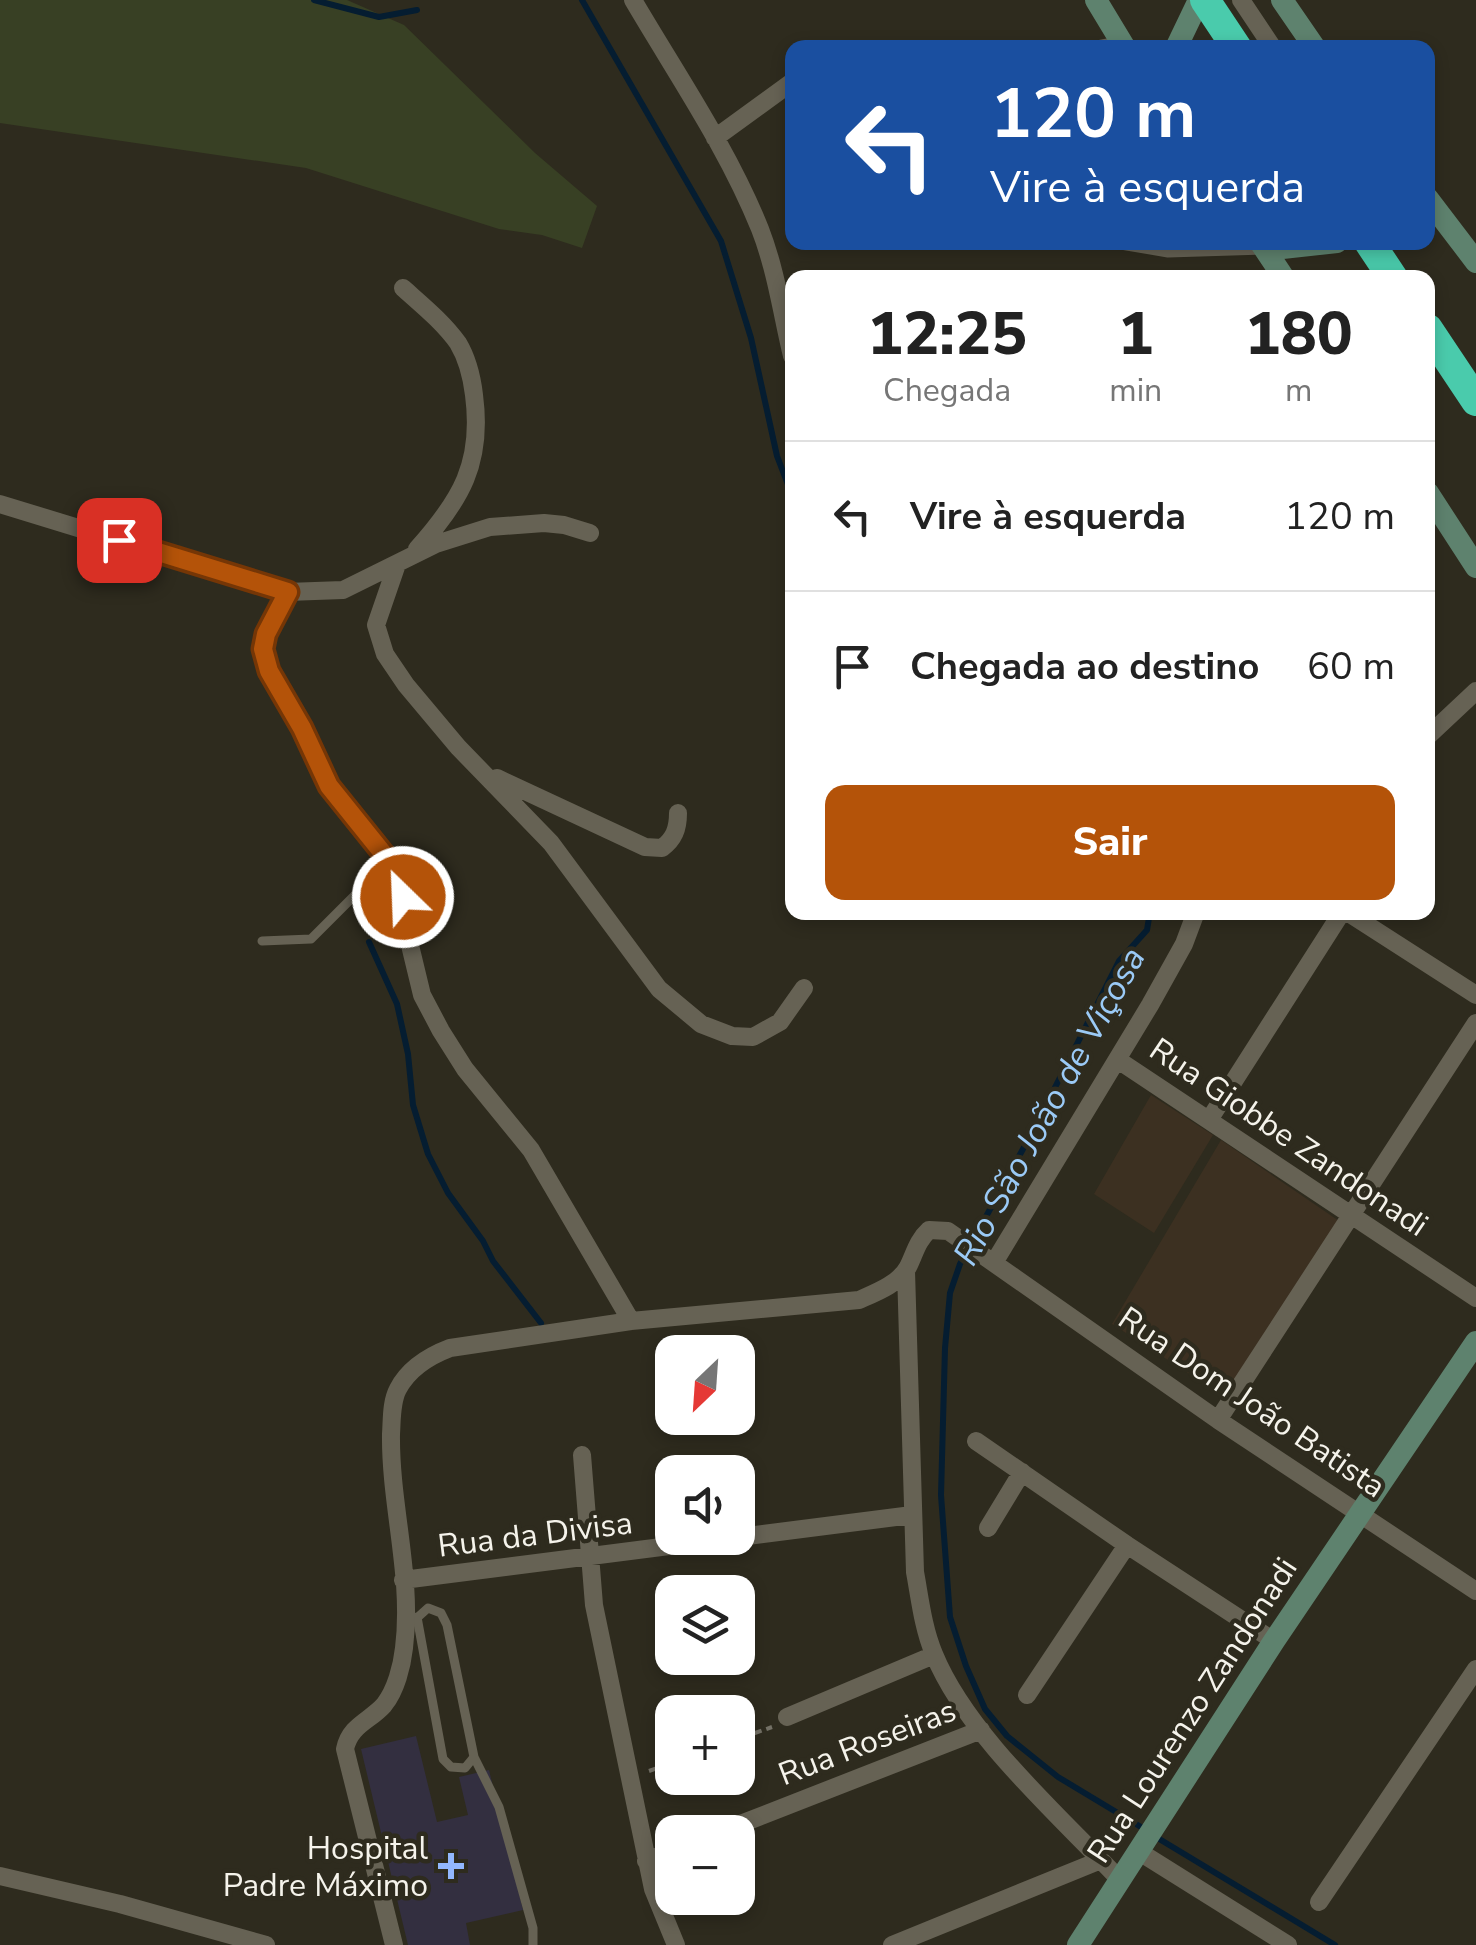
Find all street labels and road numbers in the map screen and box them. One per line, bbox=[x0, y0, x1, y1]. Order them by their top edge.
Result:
street label: Rua Giobbe Zandonadi bbox=[1141, 1028, 1436, 1247]
street label: Rua Dom João Batista bbox=[1110, 1297, 1394, 1508]
street label: Rua da Divisa bbox=[435, 1501, 635, 1568]
street label: Rua Lourenzo Zandonadi bbox=[1077, 1549, 1307, 1871]
street label: Rua Roseiras bbox=[772, 1689, 962, 1796]

